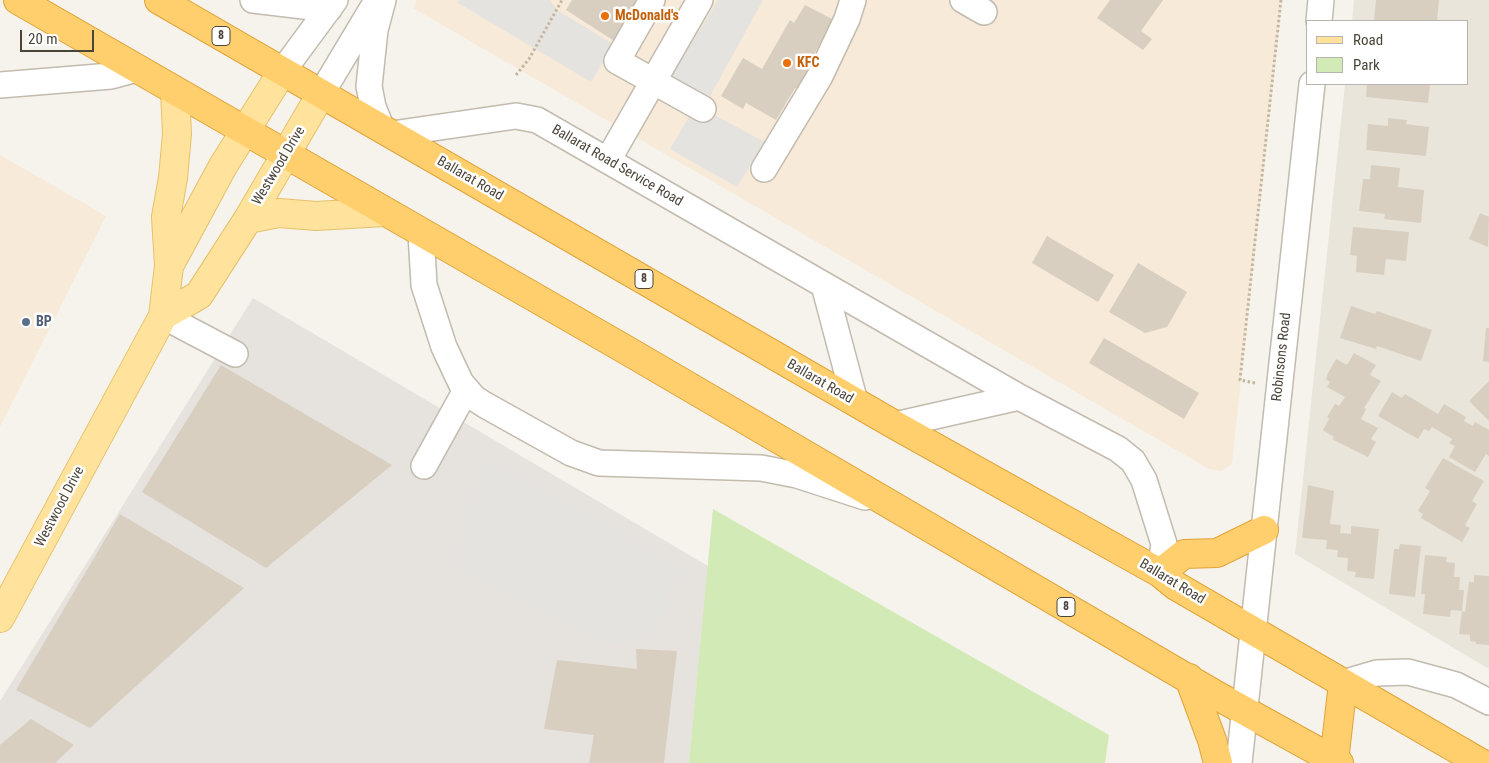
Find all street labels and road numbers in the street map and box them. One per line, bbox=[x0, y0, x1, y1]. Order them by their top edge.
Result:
road number: 8 bbox=[212, 27, 230, 46]
street label: Ballarat Road Service Road bbox=[548, 122, 686, 210]
street label: Westwood Drive bbox=[249, 124, 309, 208]
street label: Ballarat Road bbox=[434, 153, 506, 205]
road number: 8 bbox=[635, 270, 653, 288]
street label: Robinsons Road bbox=[1269, 312, 1295, 402]
street label: Ballarat Road bbox=[784, 356, 856, 408]
street label: Westwood Drive bbox=[32, 464, 88, 550]
street label: Ballarat Road bbox=[1136, 556, 1208, 608]
road number: 8 bbox=[1057, 598, 1075, 616]

